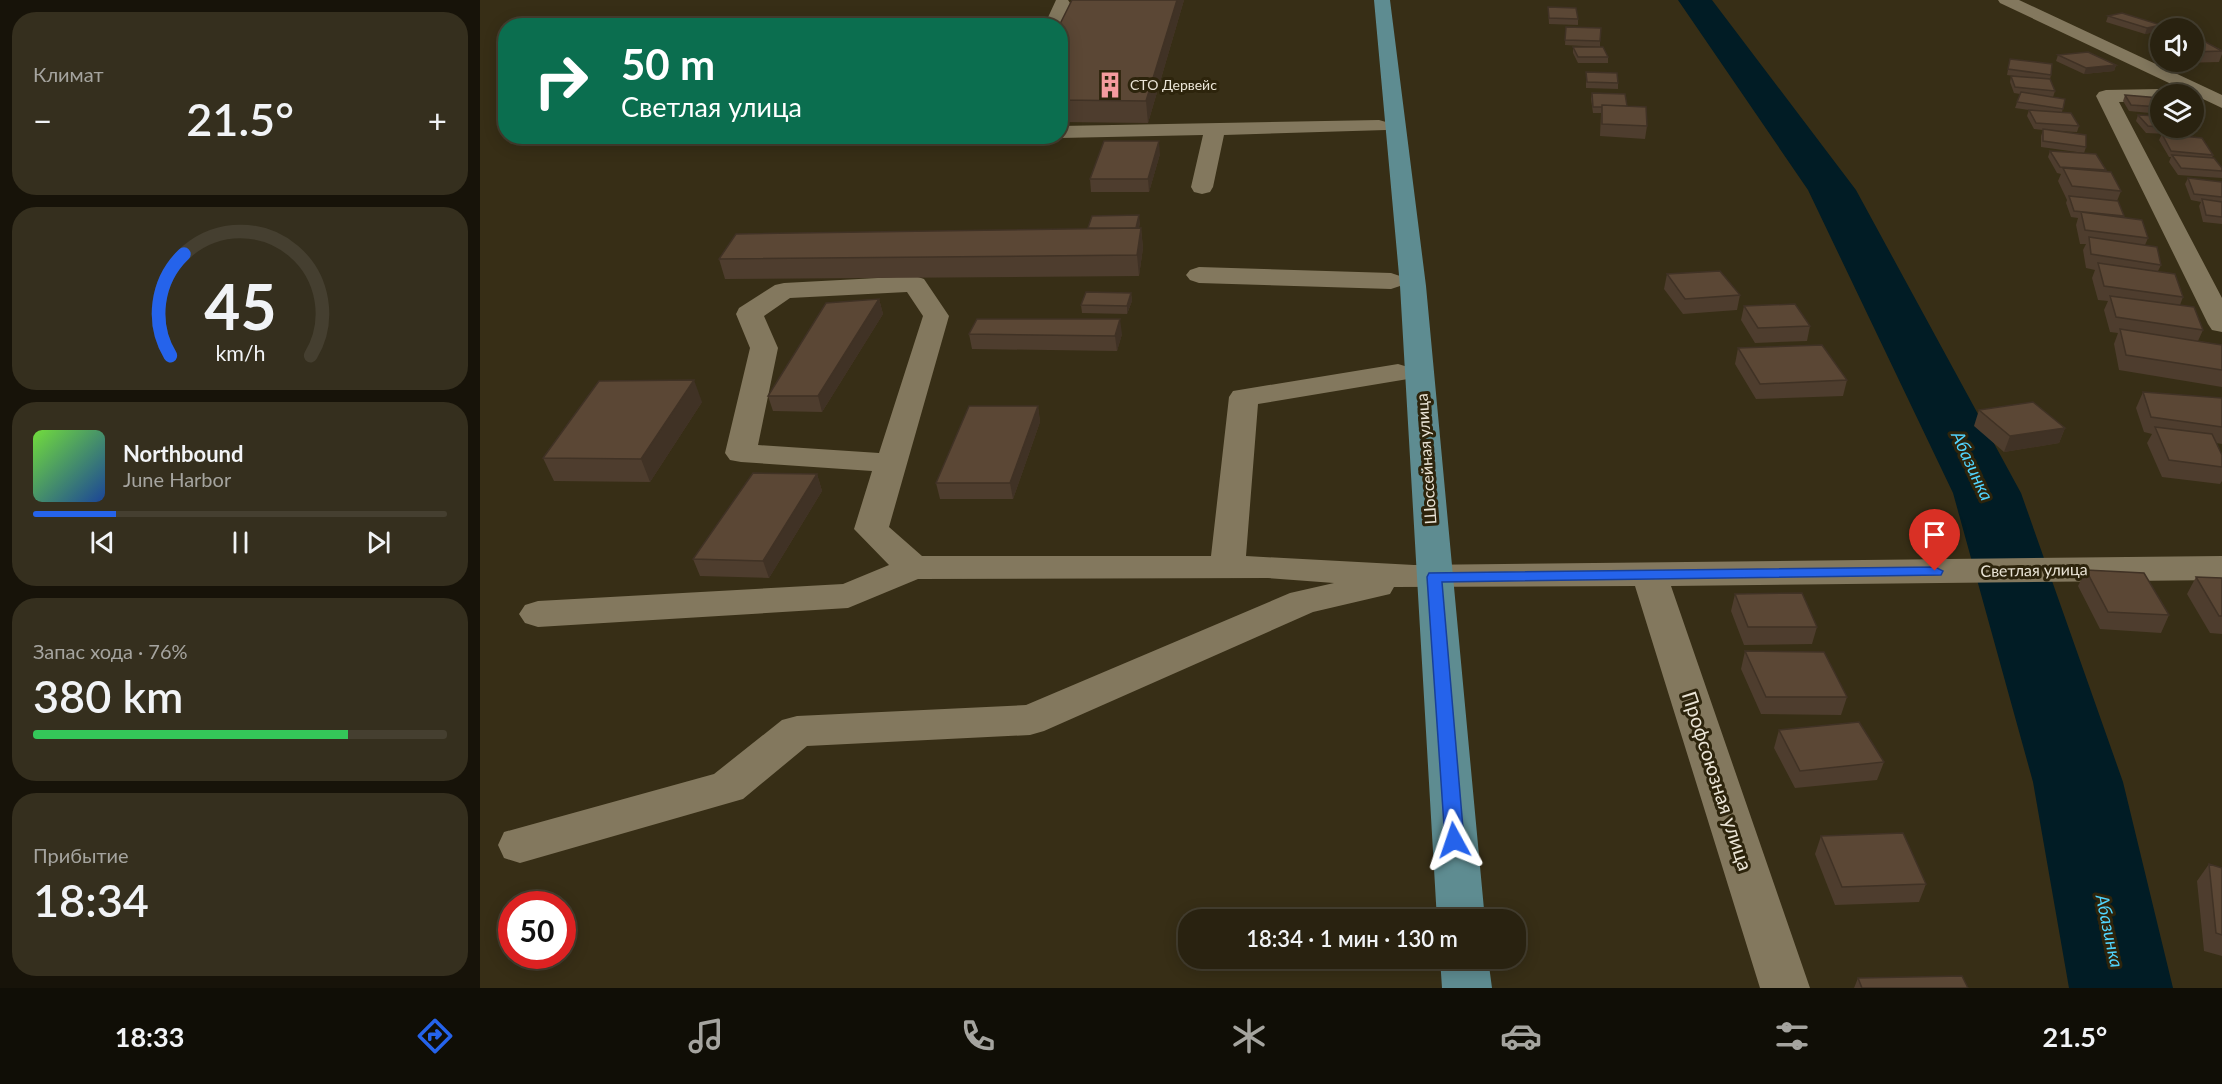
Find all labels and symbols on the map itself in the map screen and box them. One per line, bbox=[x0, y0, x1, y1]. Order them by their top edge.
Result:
building icon: СТО Дервейс bbox=[1095, 70, 1125, 100]
place label: СТО Дервейс bbox=[1130, 76, 1217, 93]
street label: Шоссейная улица bbox=[1411, 393, 1440, 525]
water label: Абазинка bbox=[1947, 426, 1999, 504]
pin bbox=[1909, 509, 1960, 571]
street label: Светлая улица bbox=[1980, 559, 2088, 580]
street label: Профсоюзная улица bbox=[1678, 688, 1758, 873]
position arrow bbox=[1422, 808, 1486, 872]
speed limit sign: 50 bbox=[498, 891, 576, 969]
water label: Абазинка bbox=[2091, 891, 2128, 969]

